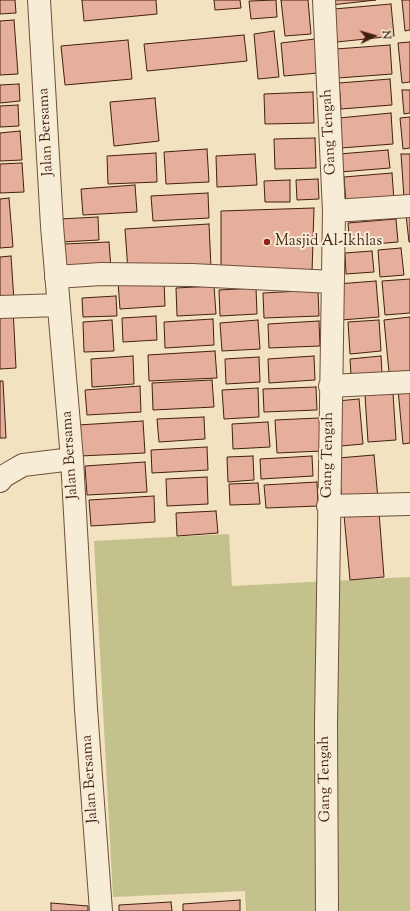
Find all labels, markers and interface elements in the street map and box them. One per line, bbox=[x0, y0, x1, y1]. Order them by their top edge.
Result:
north arrow bbox=[354, 16, 394, 56]
text: N bbox=[378, 30, 394, 40]
street label: Jalan Bersama bbox=[36, 87, 58, 177]
street label: Gang Tengah bbox=[319, 88, 341, 176]
place label: Masjid Al-Ikhlas bbox=[275, 233, 382, 251]
marker: Masjid Al-Ikhlas bbox=[262, 237, 272, 247]
street label: Jalan Bersama bbox=[59, 410, 83, 500]
street label: Gang Tengah bbox=[319, 412, 339, 498]
street label: Jalan Bersama bbox=[79, 734, 103, 824]
street label: Gang Tengah bbox=[316, 736, 336, 822]

